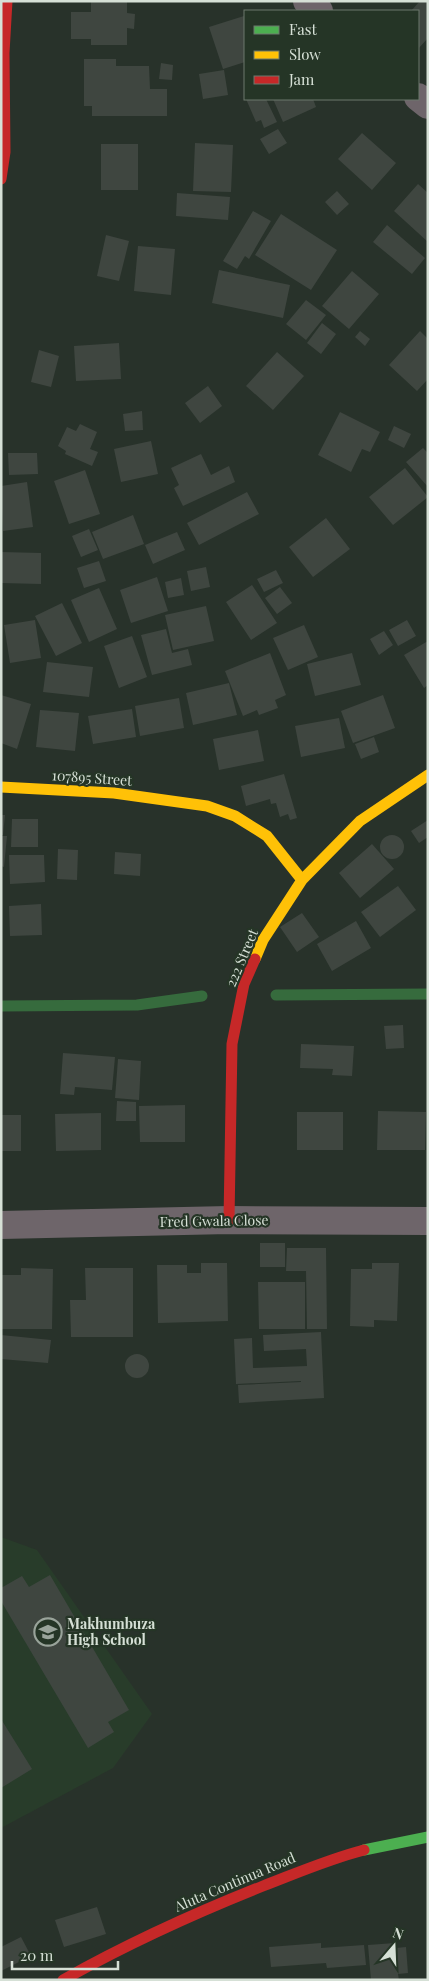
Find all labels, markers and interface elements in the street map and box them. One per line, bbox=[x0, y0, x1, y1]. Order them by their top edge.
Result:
legend bbox=[244, 10, 419, 100]
text: Fast bbox=[289, 19, 318, 39]
text: Slow bbox=[289, 44, 321, 64]
text: Jam bbox=[288, 69, 315, 89]
street label: 107895 Street bbox=[51, 765, 134, 790]
street label: 222 Street bbox=[221, 925, 263, 990]
street label: Fred Gwala Close bbox=[159, 1210, 269, 1231]
place label: Makhumbuza High School bbox=[67, 1614, 156, 1649]
school or university icon: Makhumbuza High School bbox=[33, 1617, 63, 1647]
street label: Aluta Continua Road bbox=[171, 1847, 298, 1916]
north arrow bbox=[369, 1921, 419, 1971]
text: N bbox=[391, 1923, 406, 1944]
scale bar bbox=[12, 1938, 119, 1970]
text: 20 m bbox=[20, 1945, 54, 1965]

